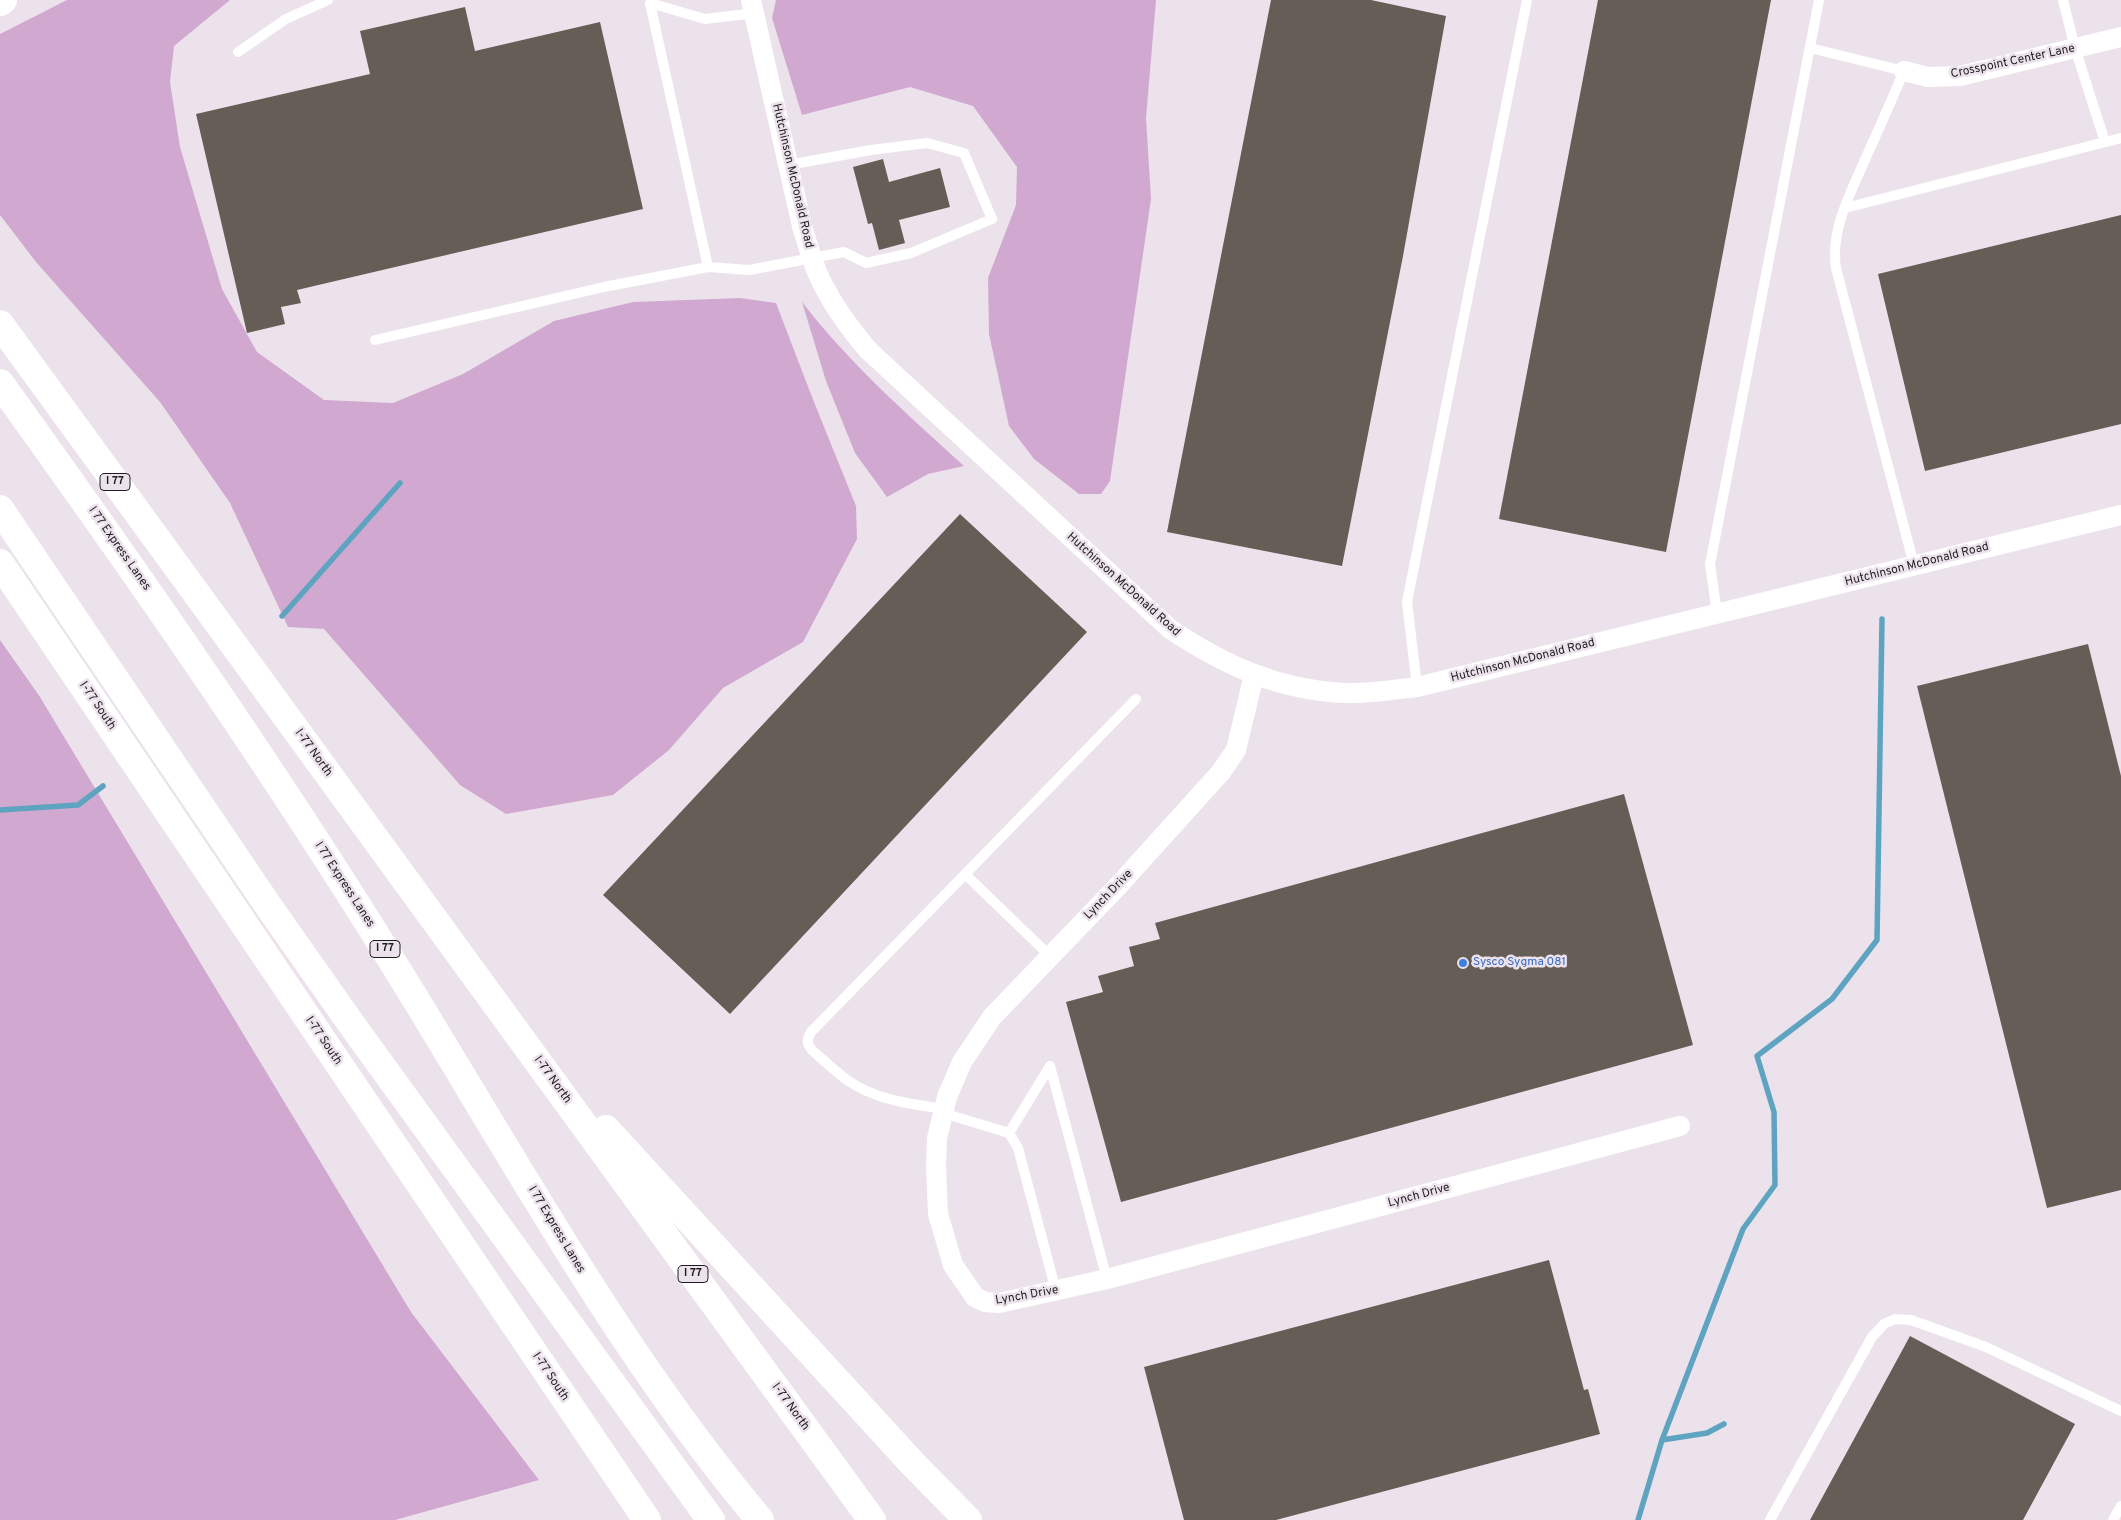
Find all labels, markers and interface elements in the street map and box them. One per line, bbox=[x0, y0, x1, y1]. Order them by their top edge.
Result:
street label: Crosspoint Center Lane bbox=[1950, 42, 2076, 82]
street label: Hutchinson McDonald Road bbox=[768, 102, 816, 250]
road number: I 77 bbox=[100, 474, 130, 491]
street label: I 77 Express Lanes bbox=[85, 504, 153, 594]
street label: Hutchinson McDonald Road bbox=[1063, 530, 1183, 640]
street label: Hutchinson McDonald Road bbox=[1844, 540, 1990, 590]
street label: Hutchinson McDonald Road bbox=[1450, 636, 1596, 686]
street label: I-77 South bbox=[76, 679, 118, 733]
street label: I-77 North bbox=[291, 727, 335, 779]
street label: I 77 Express Lanes bbox=[311, 840, 377, 930]
street label: Lynch Drive bbox=[1082, 867, 1136, 923]
road number: I 77 bbox=[370, 941, 400, 958]
place label: Sysco Sygma 081 bbox=[1473, 956, 1566, 970]
marker: Sysco Sygma 081 bbox=[1457, 957, 1469, 969]
street label: I-77 South bbox=[302, 1014, 344, 1068]
street label: I-77 North bbox=[530, 1054, 574, 1106]
street label: Lynch Drive bbox=[1386, 1181, 1452, 1211]
street label: I 77 Express Lanes bbox=[524, 1184, 588, 1276]
road number: I 77 bbox=[678, 1266, 708, 1282]
street label: Lynch Drive bbox=[994, 1283, 1060, 1309]
street label: I-77 South bbox=[529, 1350, 571, 1404]
street label: I-77 North bbox=[768, 1381, 812, 1433]

